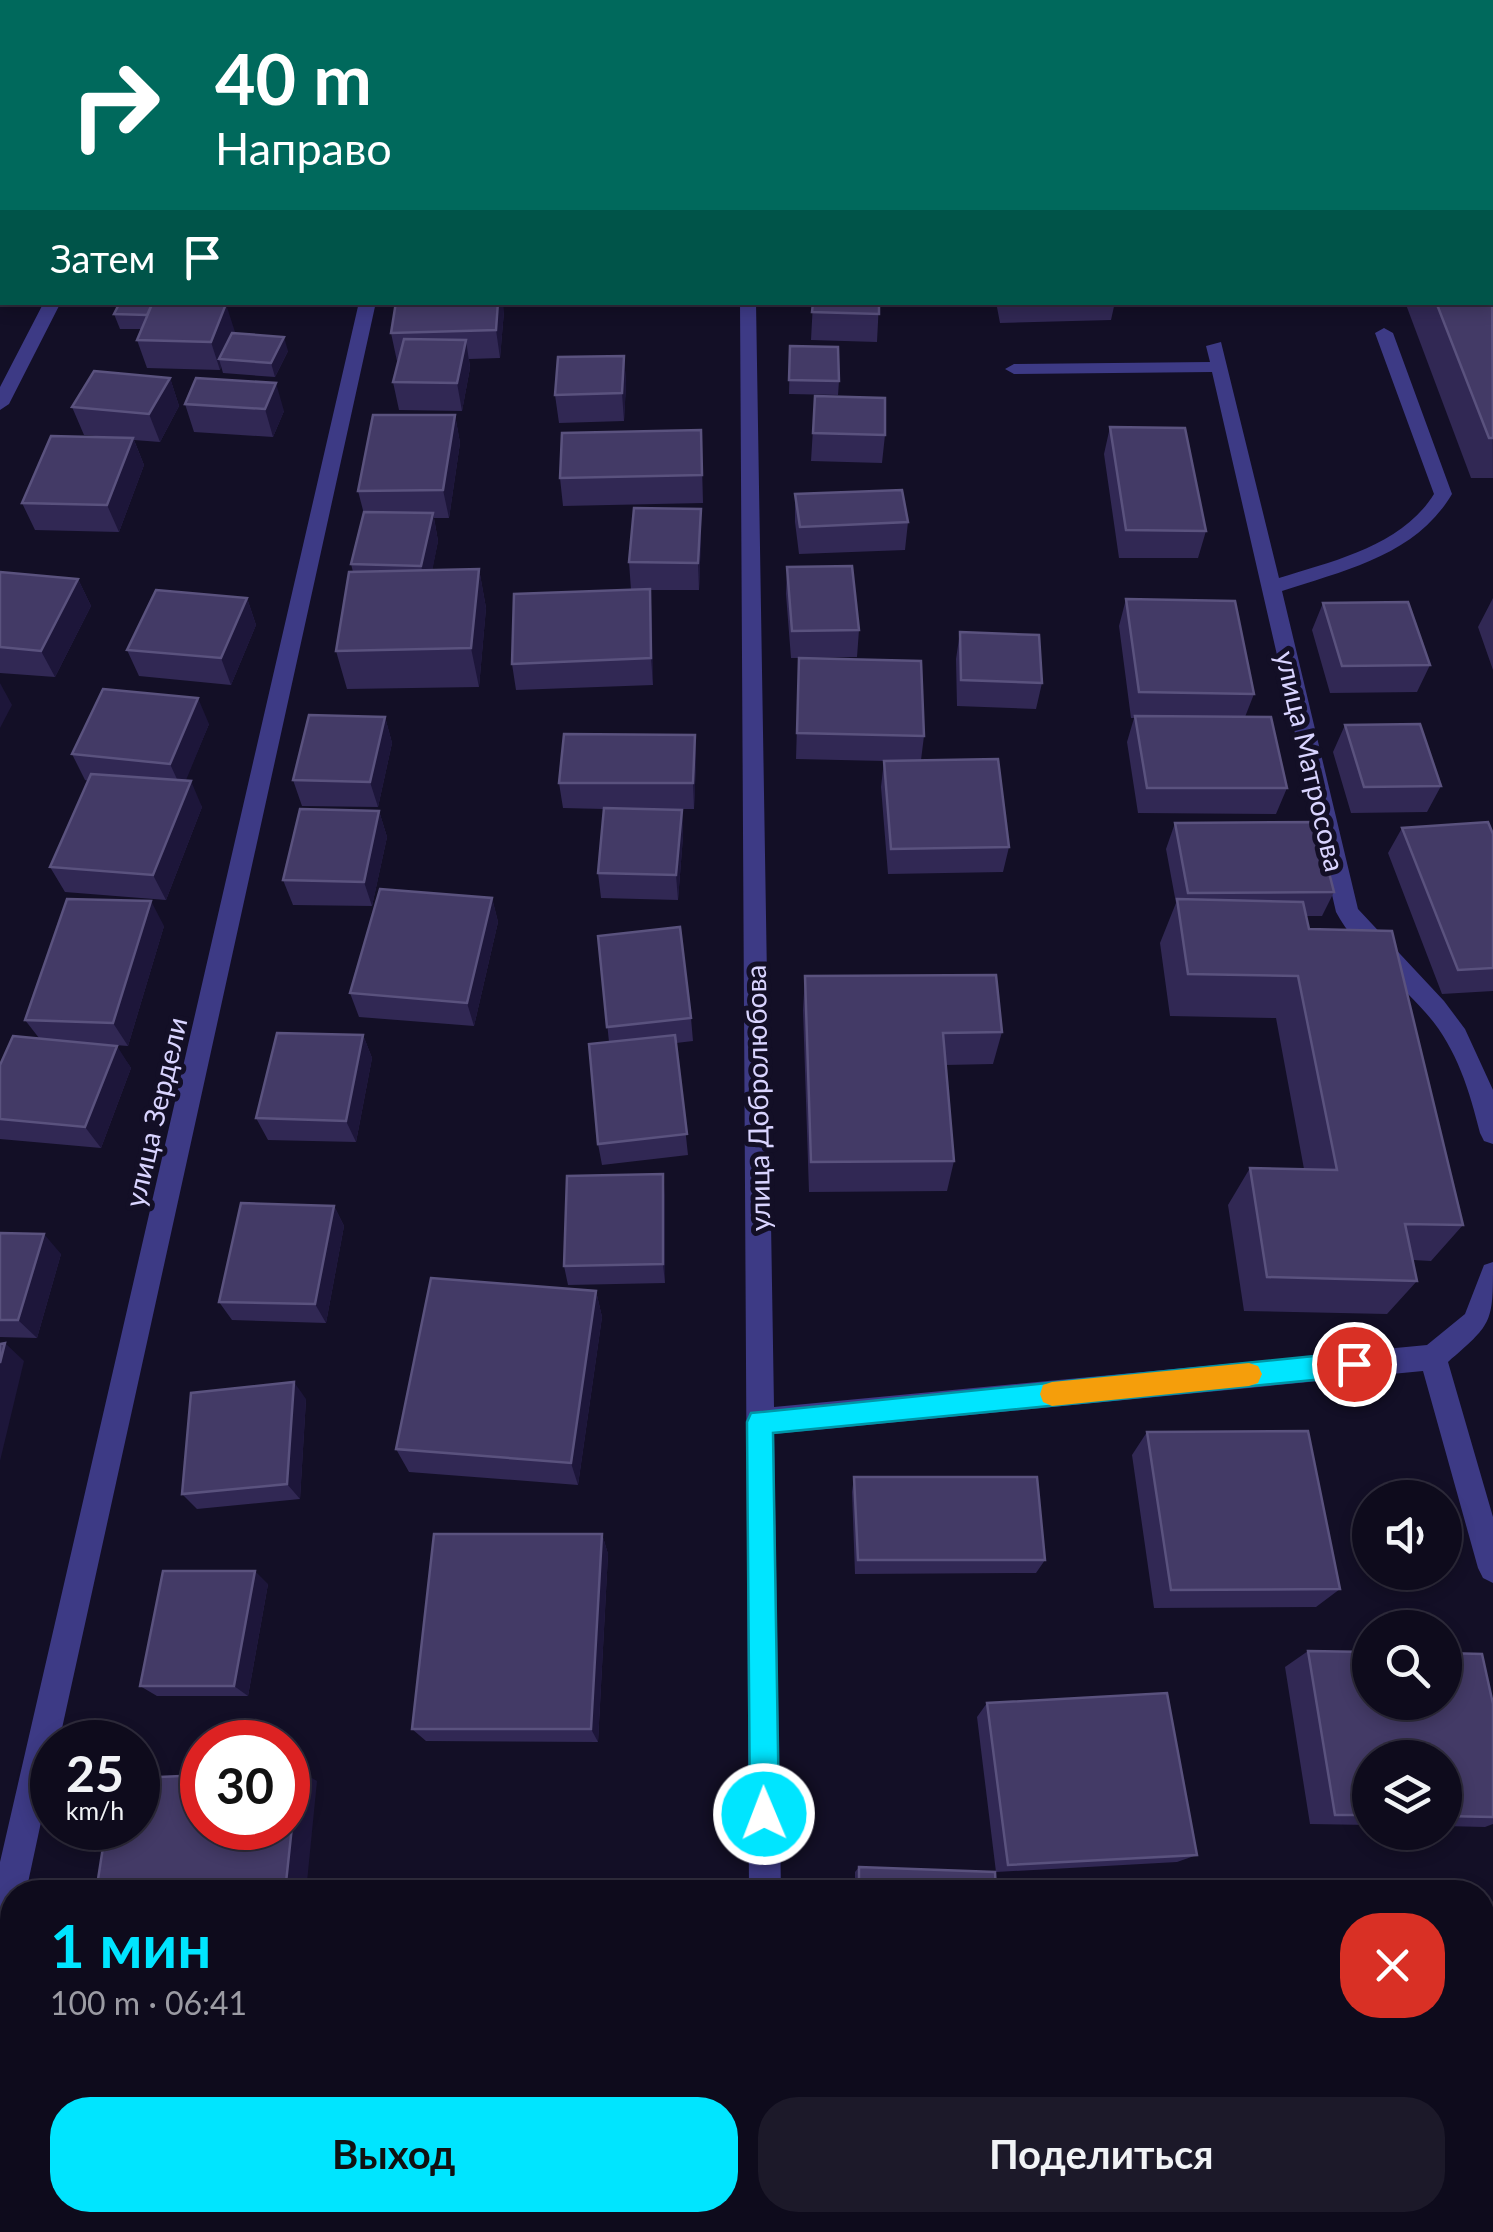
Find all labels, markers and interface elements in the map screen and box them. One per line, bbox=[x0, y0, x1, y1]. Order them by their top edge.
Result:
text: 40 m bbox=[215, 36, 372, 120]
icon: right bbox=[50, 40, 180, 170]
text: Направо bbox=[215, 121, 392, 175]
icon: arrive bbox=[175, 230, 230, 285]
text: Затем bbox=[50, 235, 155, 281]
street label: улица Матросова bbox=[1269, 647, 1353, 875]
street label: улица Добролюбова bbox=[738, 964, 776, 1232]
street label: улица Зердели bbox=[117, 1014, 193, 1210]
pin bbox=[1312, 1322, 1397, 1407]
icon: arrive bbox=[1327, 1337, 1382, 1392]
map controls bbox=[1352, 1480, 1462, 1850]
button: sound bbox=[1352, 1480, 1462, 1590]
button: search bbox=[1352, 1610, 1462, 1720]
speed limit sign: 30 bbox=[180, 1720, 310, 1850]
button: layers bbox=[1352, 1740, 1462, 1850]
text: 25 bbox=[66, 1743, 124, 1803]
position arrow bbox=[712, 1762, 816, 1866]
text: km/h bbox=[66, 1795, 124, 1825]
text: 1 мин bbox=[50, 1909, 212, 1981]
button: close bbox=[1340, 1913, 1445, 2018]
text: 100 m · 06:41 bbox=[50, 1983, 247, 2022]
button: Выход bbox=[50, 2097, 738, 2212]
button: Поделиться bbox=[758, 2097, 1445, 2212]

